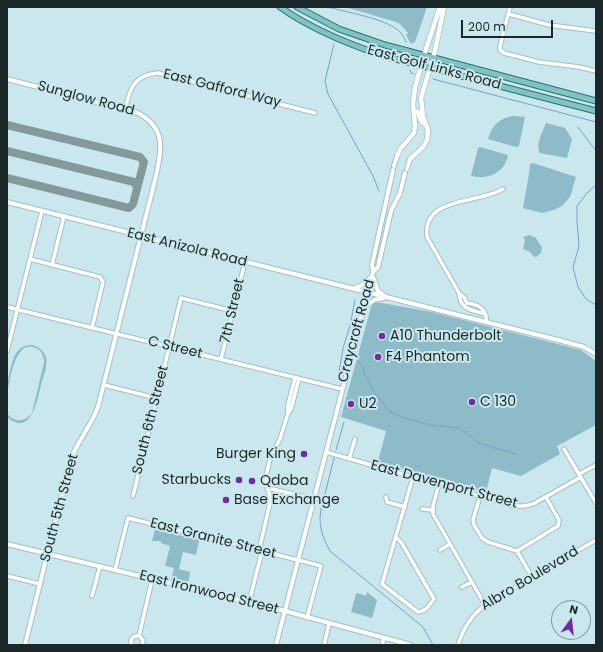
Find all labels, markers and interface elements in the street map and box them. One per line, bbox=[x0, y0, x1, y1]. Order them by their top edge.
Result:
scale bar bbox=[463, 12, 555, 38]
text: 200 m bbox=[468, 18, 506, 35]
street label: East Golf Links Road bbox=[365, 42, 503, 94]
street label: East Gafford Way bbox=[161, 66, 283, 112]
street label: Sunglow Road bbox=[36, 78, 136, 120]
street label: East Anizola Road bbox=[125, 225, 249, 271]
street label: 7th Street bbox=[217, 277, 249, 345]
street label: Craycroft Road bbox=[335, 278, 379, 384]
place label: A10 Thunderbolt bbox=[390, 328, 501, 344]
marker: A10 Thunderbolt bbox=[377, 331, 387, 341]
street label: C Street bbox=[146, 333, 204, 363]
place label: F4 Phantom bbox=[386, 349, 470, 365]
marker: F4 Phantom bbox=[373, 352, 383, 362]
street label: South 6th Street bbox=[129, 364, 173, 476]
place label: C 130 bbox=[480, 394, 516, 410]
place label: U2 bbox=[359, 396, 376, 412]
marker: C 130 bbox=[467, 397, 477, 407]
marker: U2 bbox=[346, 399, 356, 409]
place label: Burger King bbox=[216, 446, 296, 462]
marker: Burger King bbox=[299, 449, 309, 459]
street label: South 5th Street bbox=[37, 452, 83, 564]
street label: East Davenport Street bbox=[369, 457, 519, 513]
place label: Starbucks bbox=[162, 472, 231, 488]
place label: Qdoba bbox=[260, 473, 308, 489]
marker: Starbucks bbox=[234, 475, 244, 485]
marker: Qdoba bbox=[247, 476, 257, 486]
place label: Base Exchange bbox=[234, 492, 340, 508]
marker: Base Exchange bbox=[221, 495, 231, 505]
street label: East Granite Street bbox=[148, 515, 278, 563]
street label: Albro Boulevard bbox=[478, 543, 582, 615]
street label: East Ironwood Street bbox=[138, 568, 280, 618]
north arrow bbox=[551, 600, 591, 640]
text: N bbox=[568, 601, 580, 618]

